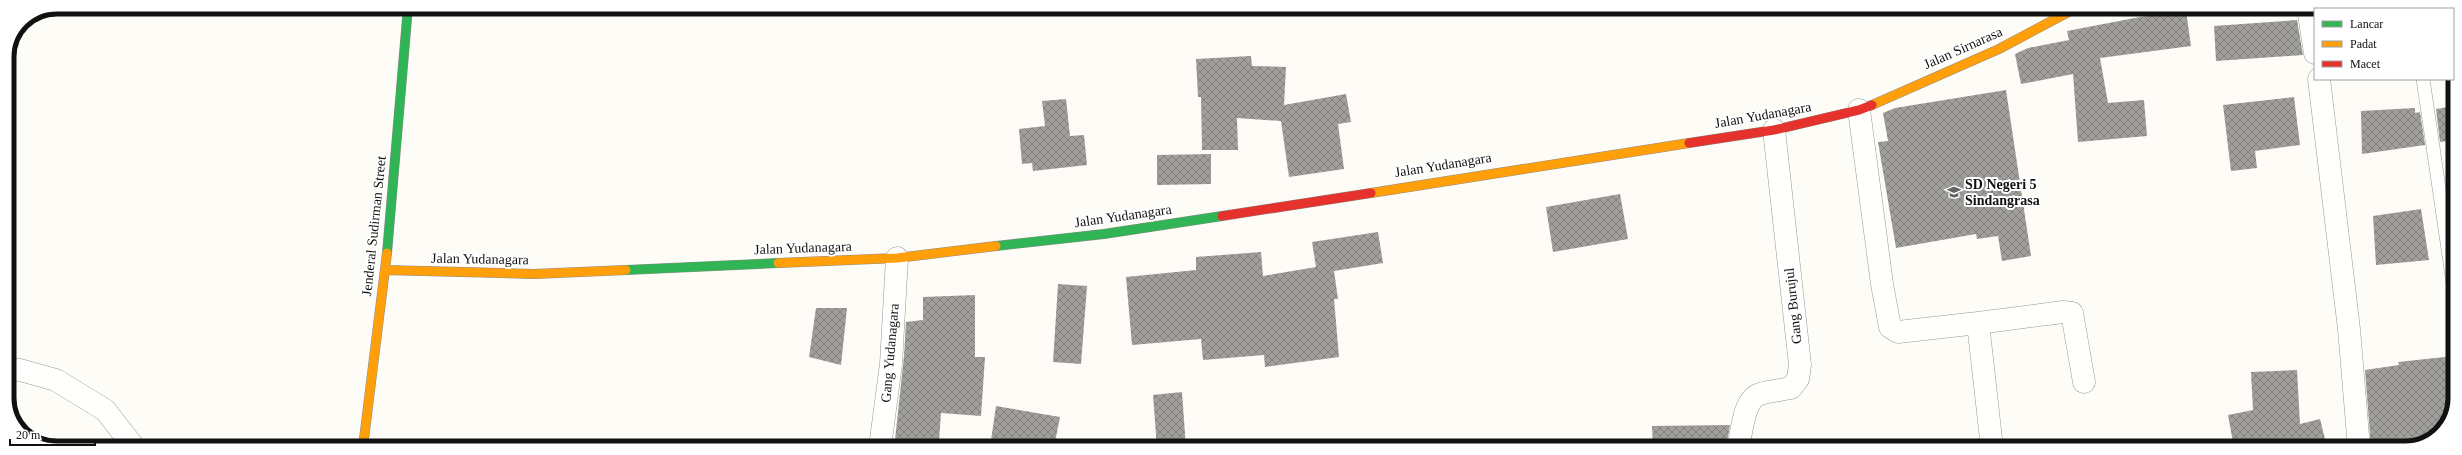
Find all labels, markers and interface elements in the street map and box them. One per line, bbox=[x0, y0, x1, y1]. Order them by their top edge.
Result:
legend bbox=[2314, 8, 2454, 80]
text: Lancar bbox=[2350, 17, 2383, 31]
street label: Jalan Sirnarasa bbox=[1921, 24, 2005, 72]
text: Padat bbox=[2350, 37, 2377, 51]
text: Macet bbox=[2350, 57, 2381, 71]
street label: Jalan Yudanagara bbox=[1714, 99, 1813, 131]
street label: Jalan Yudanagara bbox=[1394, 150, 1493, 180]
street label: Jenderal Sudirman Street bbox=[359, 155, 389, 297]
place label: SD Negeri 5 Sindangrasa bbox=[1965, 177, 2040, 208]
school or university icon: SD Negeri 5 Sindangrasa bbox=[1946, 184, 1962, 200]
street label: Jalan Yudanagara bbox=[1074, 202, 1173, 230]
street label: Jalan Yudanagara bbox=[754, 239, 853, 257]
street label: Jalan Yudanagara bbox=[431, 251, 530, 267]
street label: Gang Burujul bbox=[1782, 267, 1804, 345]
street label: Gang Yudanagara bbox=[878, 302, 902, 403]
scale bar bbox=[10, 421, 95, 447]
text: 20 m bbox=[16, 428, 41, 442]

